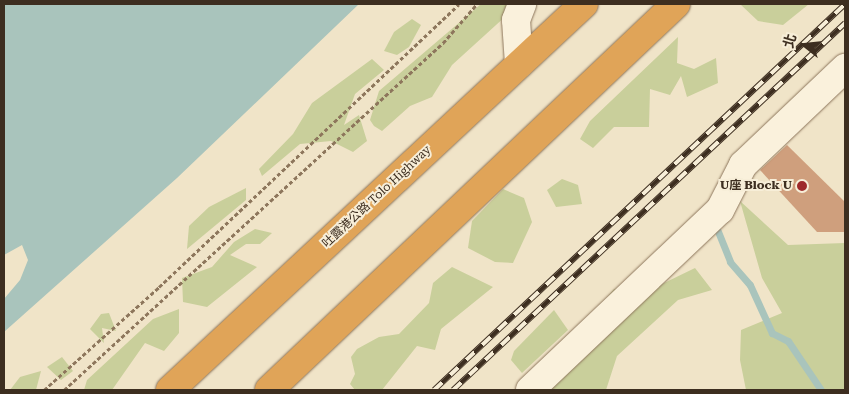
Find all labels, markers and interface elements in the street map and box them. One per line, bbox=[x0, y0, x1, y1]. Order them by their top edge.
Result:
north arrow bbox=[779, 20, 829, 70]
text: 北 bbox=[780, 32, 799, 50]
street label: 吐露港公路 Tolo Highway bbox=[320, 143, 434, 251]
place label: U座 Block U bbox=[720, 179, 792, 193]
marker: U座 Block U bbox=[796, 180, 808, 192]

